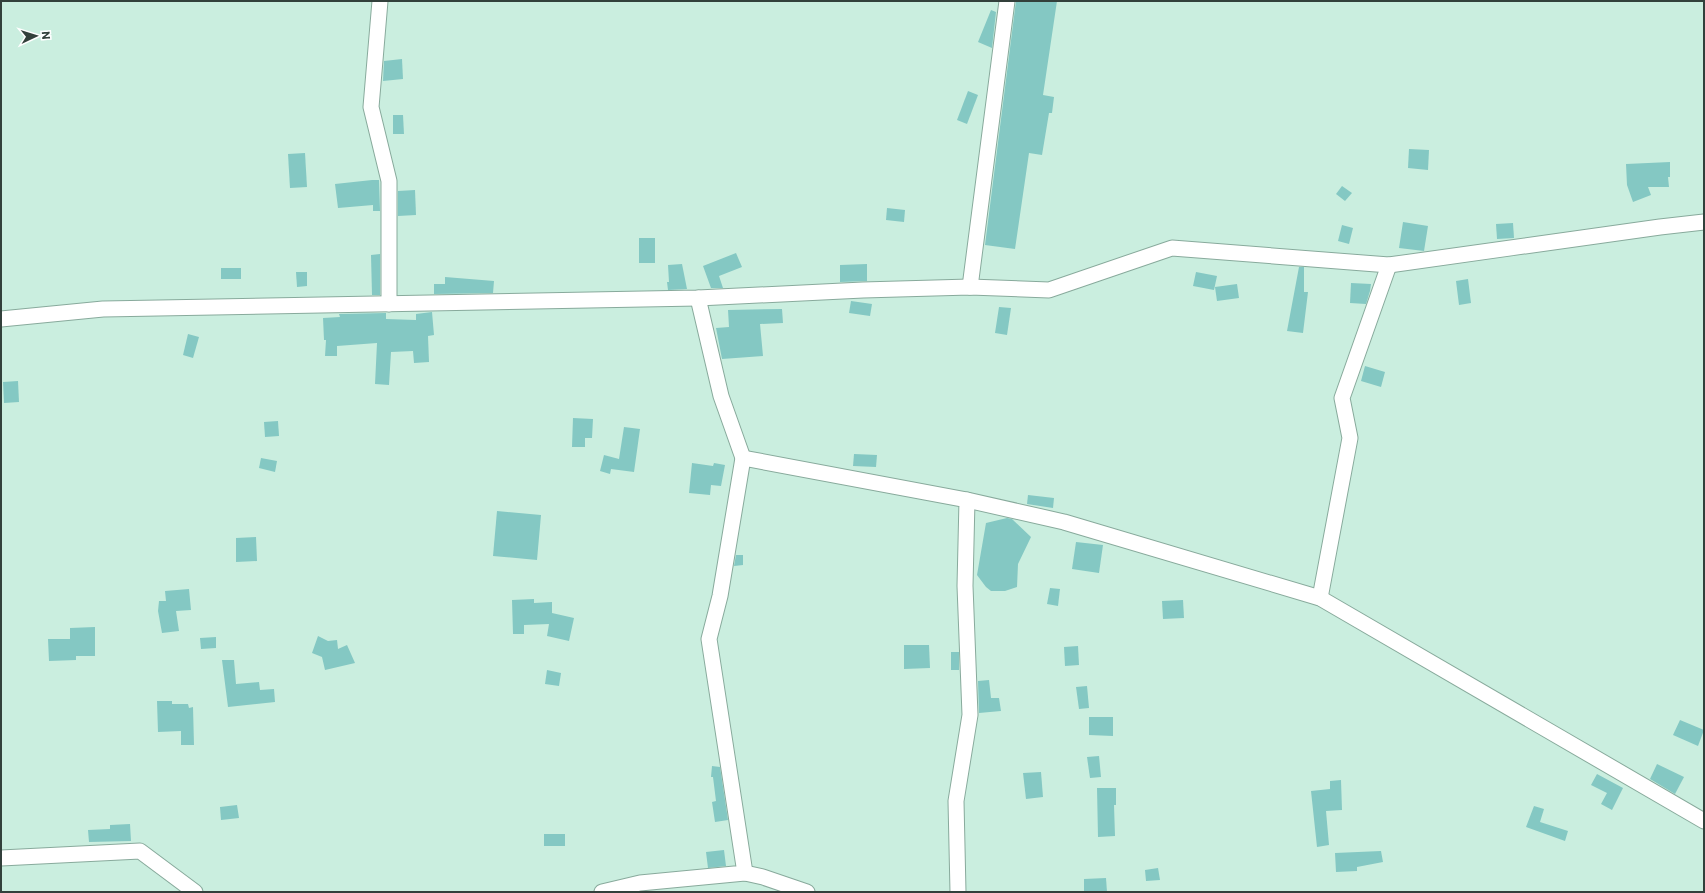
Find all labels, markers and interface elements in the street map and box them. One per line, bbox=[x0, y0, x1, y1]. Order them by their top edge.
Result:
north arrow bbox=[16, 16, 56, 56]
text: N bbox=[40, 31, 53, 40]

